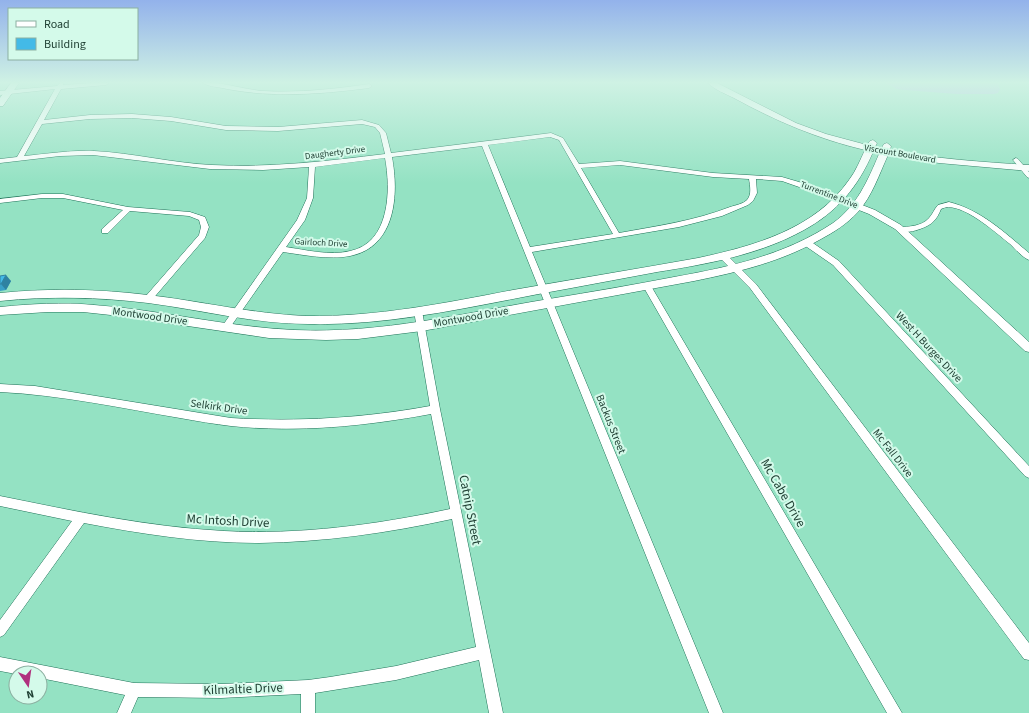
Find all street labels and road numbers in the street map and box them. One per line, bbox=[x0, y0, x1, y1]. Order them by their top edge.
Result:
street label: Viscount Boulevard bbox=[863, 141, 937, 167]
street label: Daugherty Drive bbox=[304, 143, 366, 163]
street label: Turrentine Drive bbox=[798, 178, 860, 212]
street label: Gairloch Drive bbox=[294, 235, 348, 251]
street label: Montwood Drive bbox=[112, 303, 189, 329]
street label: Montwood Drive bbox=[432, 303, 510, 331]
street label: West H Burges Drive bbox=[892, 308, 966, 386]
street label: Backus Street bbox=[592, 392, 630, 456]
street label: Selkirk Drive bbox=[189, 396, 249, 419]
street label: Mc Fall Drive bbox=[869, 426, 917, 481]
street label: Mc Cabe Drive bbox=[756, 455, 810, 531]
street label: Catnip Street bbox=[454, 473, 486, 547]
street label: Mc Intosh Drive bbox=[186, 510, 270, 532]
street label: Kilmaltie Drive bbox=[203, 679, 283, 699]

